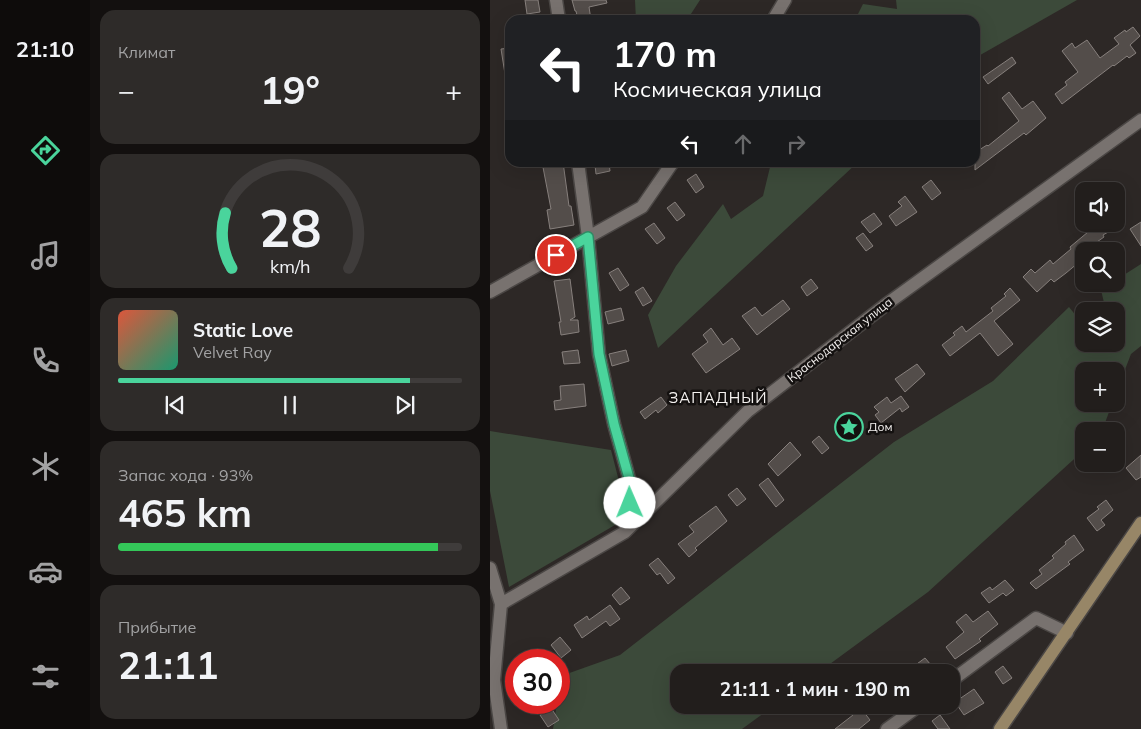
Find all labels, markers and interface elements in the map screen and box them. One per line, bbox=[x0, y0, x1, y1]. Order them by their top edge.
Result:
text: 170 m bbox=[613, 32, 717, 76]
text: 21:10 bbox=[16, 35, 74, 63]
icon: left bbox=[530, 35, 595, 100]
text: Климат bbox=[118, 42, 175, 62]
text: 19° bbox=[260, 66, 320, 114]
text: − bbox=[118, 73, 135, 108]
text: + bbox=[445, 73, 462, 108]
text: Космическая улица bbox=[613, 75, 822, 103]
icon: left bbox=[676, 130, 704, 158]
icon: ahead bbox=[729, 130, 757, 158]
icon: right bbox=[782, 130, 810, 158]
icon: directions bbox=[28, 133, 63, 168]
map controls bbox=[1075, 182, 1125, 472]
button: sound bbox=[1075, 182, 1125, 232]
text: 28 bbox=[259, 195, 321, 260]
pin bbox=[535, 234, 577, 276]
icon: music bbox=[28, 238, 63, 273]
icon: arrive bbox=[542, 241, 570, 269]
button: search bbox=[1075, 242, 1125, 292]
text: km/h bbox=[270, 255, 310, 277]
street label: Краснодарская улица bbox=[784, 294, 895, 385]
button: layers bbox=[1075, 302, 1125, 352]
text: Static Love bbox=[193, 318, 293, 342]
text: Velvet Ray bbox=[193, 342, 272, 362]
icon: phone bbox=[28, 343, 63, 378]
button: + bbox=[1075, 362, 1125, 412]
district label: ЗАПАДНЫЙ bbox=[669, 388, 768, 407]
icon: previous bbox=[161, 391, 189, 419]
icon: pause bbox=[276, 391, 304, 419]
icon: next bbox=[391, 391, 419, 419]
place icon: Дом bbox=[834, 412, 864, 442]
place label: Дом bbox=[868, 419, 893, 434]
button: − bbox=[1075, 422, 1125, 472]
icon: climate bbox=[28, 449, 63, 484]
text: Запас хода · 93% bbox=[118, 465, 253, 485]
position arrow bbox=[603, 476, 655, 528]
text: 465 km bbox=[118, 489, 252, 537]
icon: car bbox=[28, 554, 63, 589]
text: Прибытие bbox=[118, 617, 196, 637]
text: 21:11 bbox=[118, 641, 219, 689]
speed limit sign: 30 bbox=[505, 649, 570, 714]
icon: filters bbox=[28, 659, 63, 694]
text: 21:11 · 1 мин · 190 m bbox=[720, 677, 910, 701]

